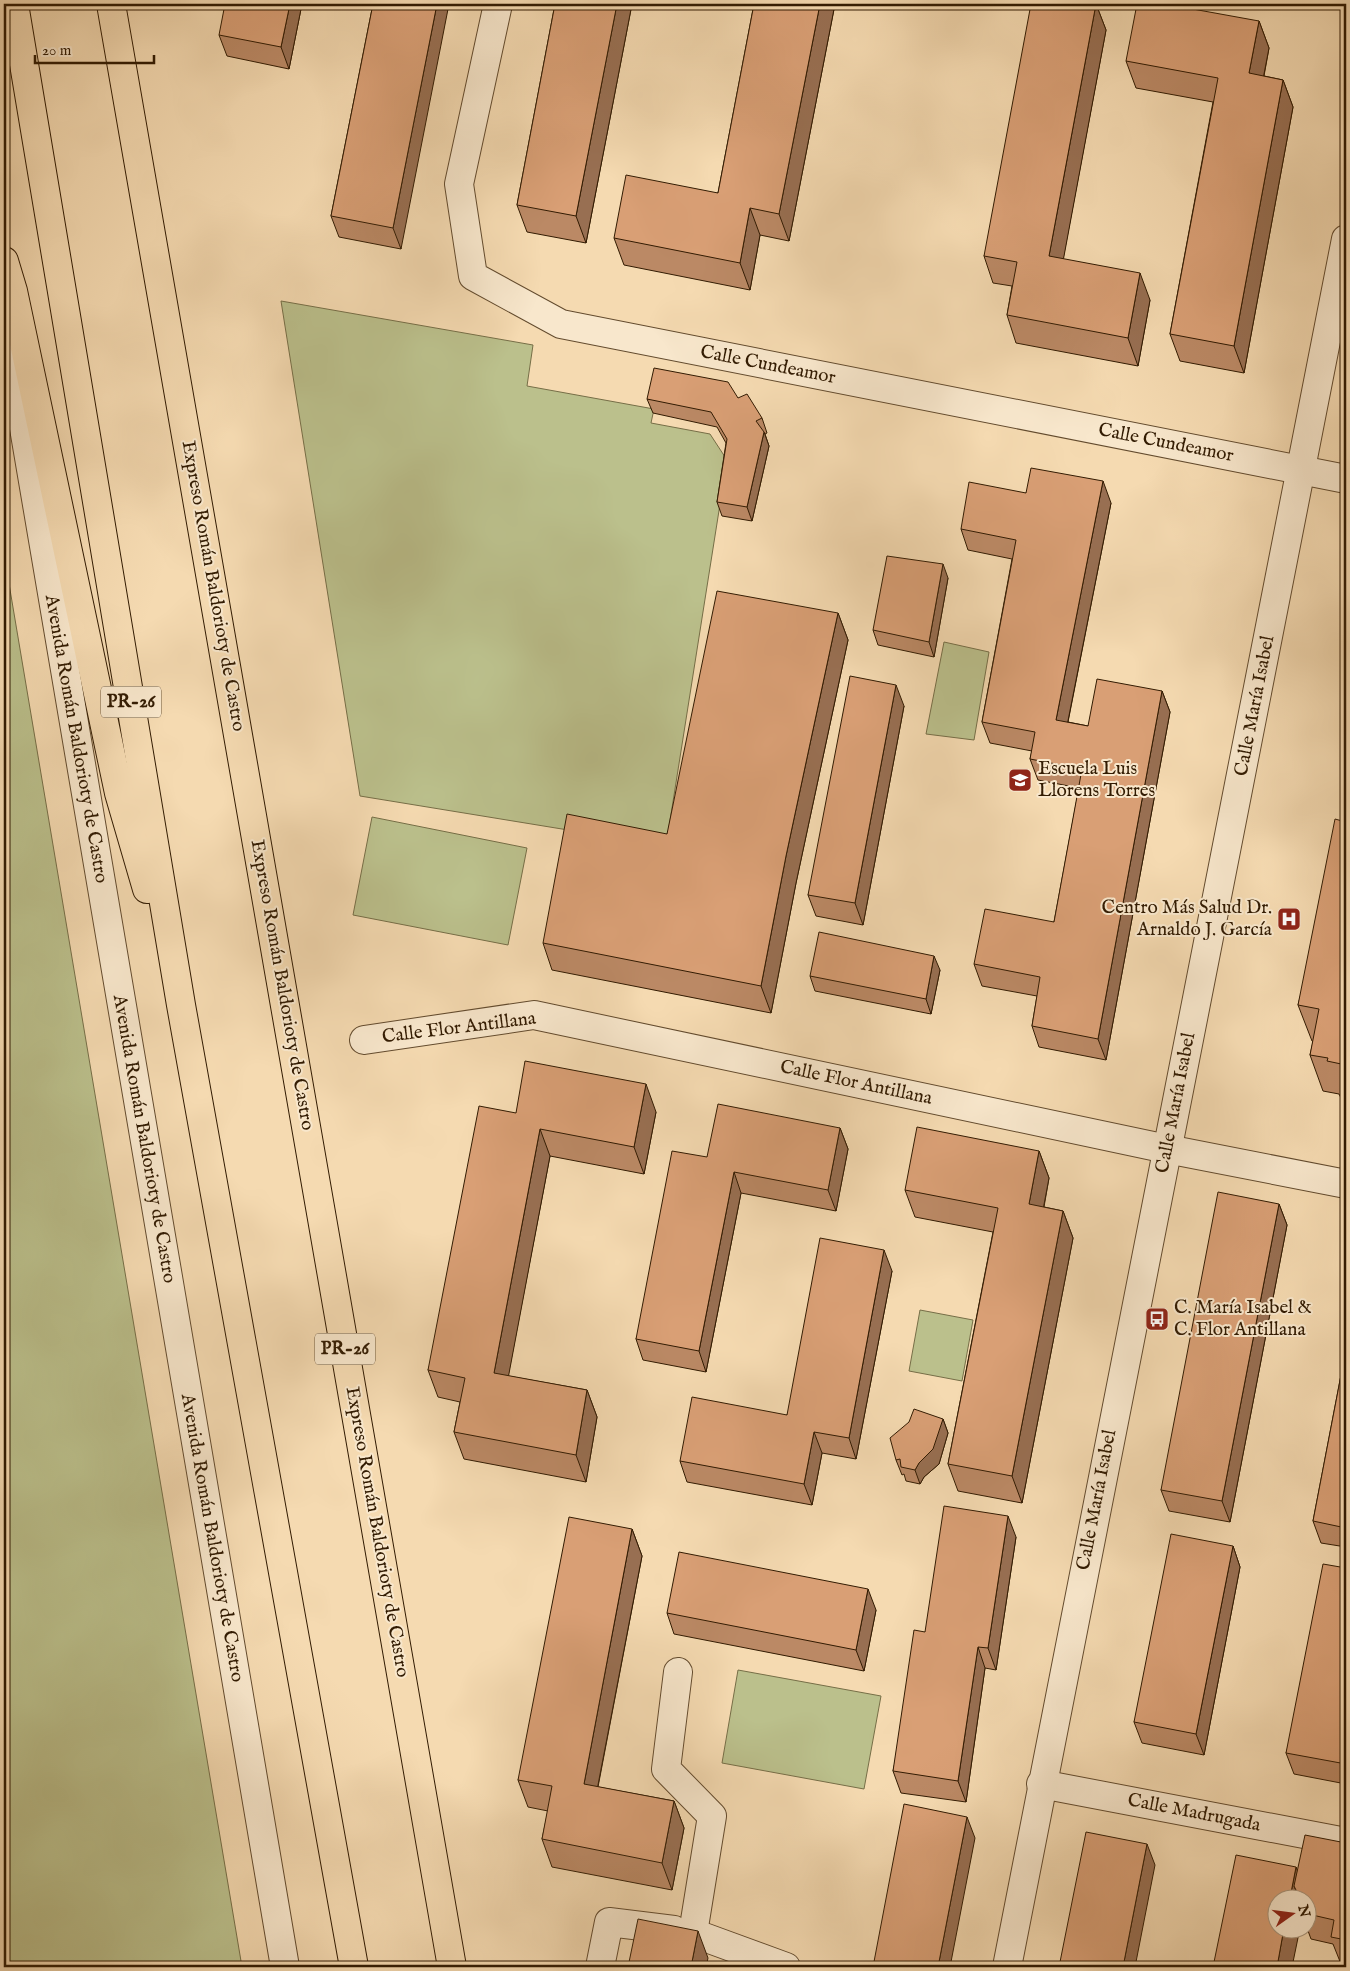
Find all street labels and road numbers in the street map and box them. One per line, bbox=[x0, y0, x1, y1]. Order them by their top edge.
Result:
street label: Calle Cundeamor bbox=[698, 340, 838, 390]
street label: Calle Cundeamor bbox=[1096, 418, 1236, 468]
street label: Expreso Román Baldorioty de Castro bbox=[176, 439, 250, 733]
street label: Avenida Román Baldorioty de Castro bbox=[39, 592, 113, 885]
street label: Calle María Isabel bbox=[1230, 633, 1281, 778]
road number: PR-26 bbox=[101, 686, 161, 718]
street label: Expreso Román Baldorioty de Castro bbox=[245, 838, 319, 1132]
street label: Avenida Román Baldorioty de Castro bbox=[107, 992, 181, 1285]
street label: Calle Flor Antillana bbox=[381, 1007, 538, 1049]
street label: Calle María Isabel bbox=[1151, 1030, 1202, 1175]
street label: Calle Flor Antillana bbox=[778, 1055, 935, 1111]
road number: PR-26 bbox=[315, 1334, 375, 1365]
street label: Expreso Román Baldorioty de Castro bbox=[340, 1385, 414, 1679]
street label: Avenida Román Baldorioty de Castro bbox=[175, 1391, 249, 1684]
street label: Calle María Isabel bbox=[1072, 1427, 1123, 1572]
street label: Calle Madrugada bbox=[1126, 1788, 1263, 1838]

